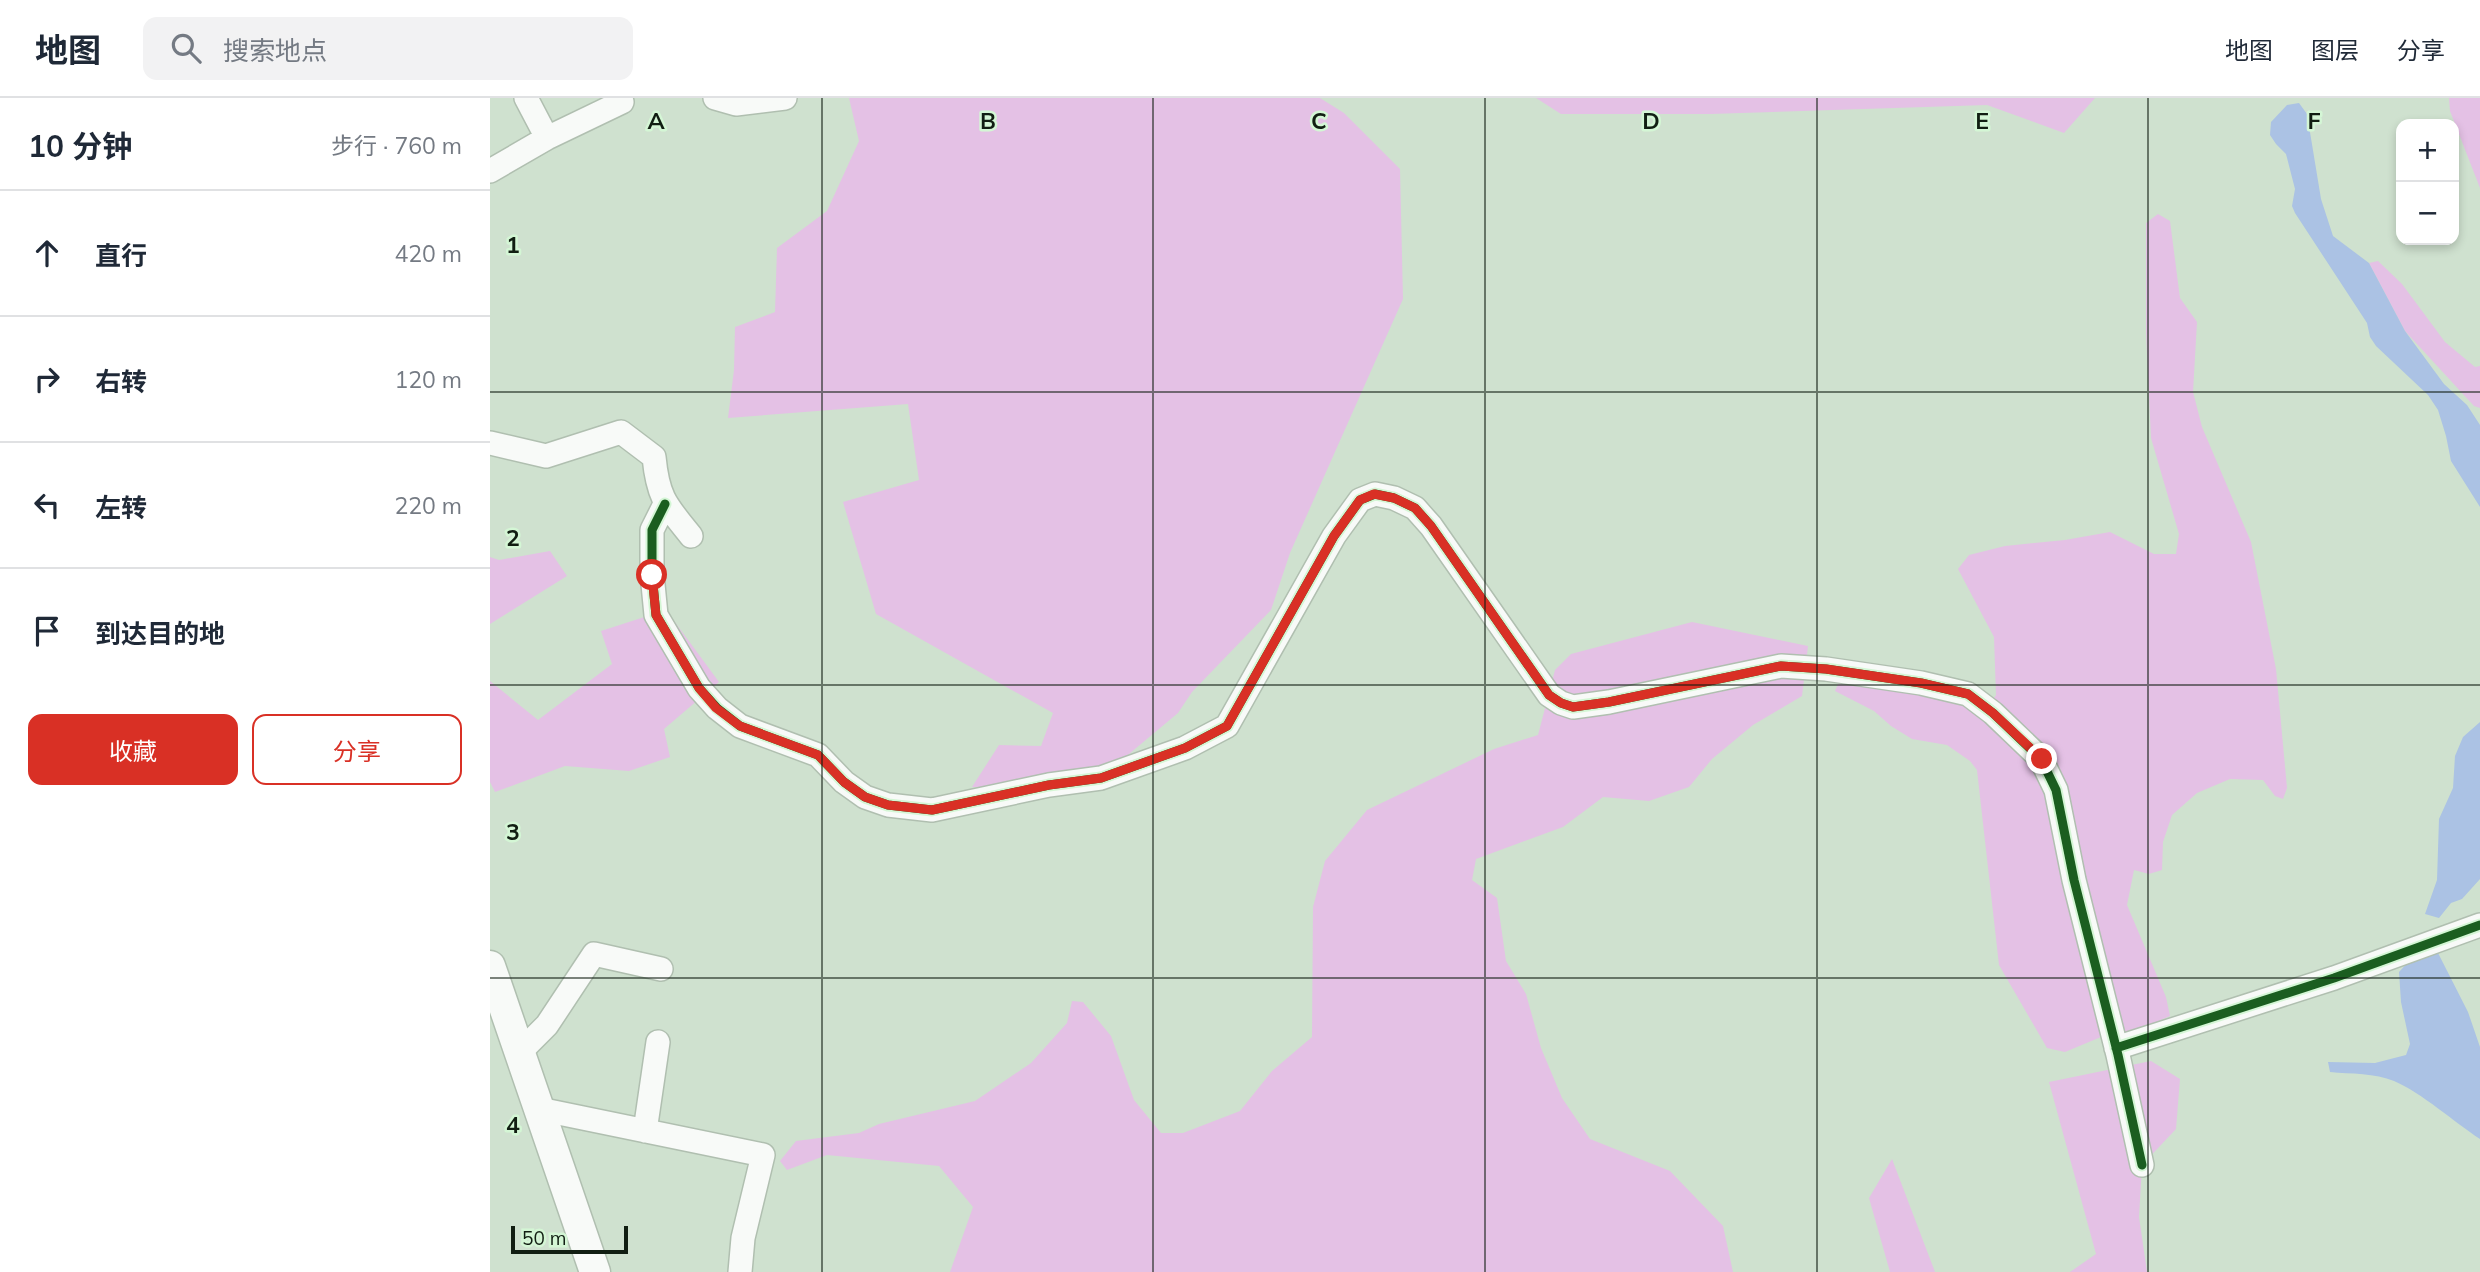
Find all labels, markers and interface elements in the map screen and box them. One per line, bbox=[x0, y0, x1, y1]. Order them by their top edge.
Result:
search box bbox=[143, 17, 633, 80]
text: 地图 bbox=[35, 29, 101, 70]
icon: search bbox=[167, 29, 205, 67]
text: 搜索地点 bbox=[223, 34, 327, 67]
text: 地图 bbox=[2225, 35, 2273, 65]
text: 图层 bbox=[2311, 35, 2359, 65]
text: 分享 bbox=[2397, 35, 2445, 65]
text: A bbox=[647, 106, 665, 135]
text: B bbox=[980, 106, 996, 135]
text: C bbox=[1311, 106, 1327, 135]
text: D bbox=[1642, 106, 1660, 135]
text: E bbox=[1975, 106, 1989, 135]
text: F bbox=[2307, 106, 2321, 135]
map controls bbox=[2396, 119, 2459, 245]
button: + bbox=[2396, 119, 2459, 182]
text: 10 分钟 bbox=[28, 127, 132, 165]
text: 步行 · 760 m bbox=[331, 131, 462, 160]
button: − bbox=[2396, 182, 2459, 245]
text: 1 bbox=[506, 230, 520, 259]
icon: ahead bbox=[28, 234, 66, 272]
text: 直行 bbox=[95, 239, 147, 272]
text: 420 m bbox=[394, 239, 462, 268]
icon: right bbox=[28, 360, 66, 398]
text: 右转 bbox=[95, 365, 147, 398]
text: 120 m bbox=[394, 365, 462, 394]
icon: left bbox=[28, 486, 66, 524]
text: 左转 bbox=[95, 491, 147, 524]
text: 220 m bbox=[394, 491, 462, 520]
text: 2 bbox=[506, 523, 520, 552]
route start bbox=[636, 559, 667, 590]
icon: arrive bbox=[28, 612, 66, 650]
text: 到达目的地 bbox=[95, 617, 225, 650]
button: 收藏 bbox=[28, 714, 238, 785]
button: 分享 bbox=[252, 714, 462, 785]
route end bbox=[2026, 743, 2057, 774]
text: 3 bbox=[506, 817, 520, 846]
text: 4 bbox=[506, 1110, 520, 1139]
scale bar bbox=[511, 1223, 628, 1255]
text: 50 m bbox=[522, 1226, 566, 1250]

